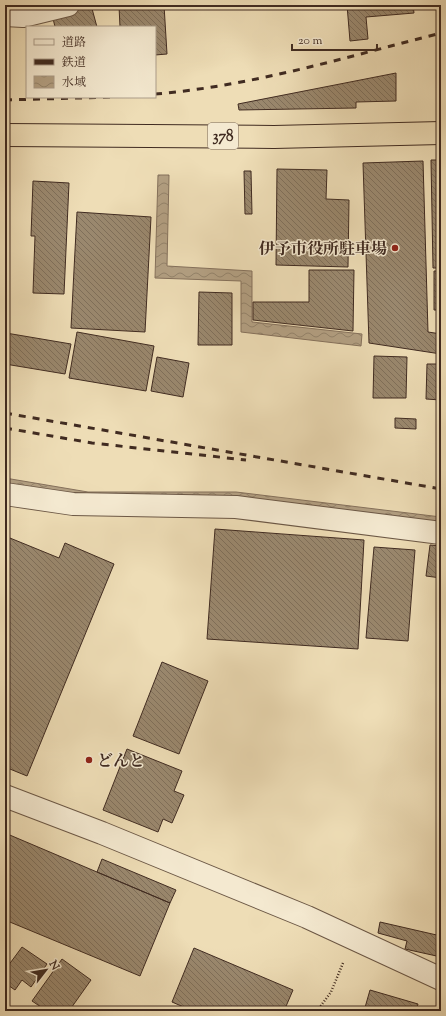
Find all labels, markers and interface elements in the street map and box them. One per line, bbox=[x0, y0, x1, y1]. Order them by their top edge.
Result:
legend bbox=[26, 26, 156, 98]
scale bar bbox=[292, 26, 377, 52]
text: 20 m bbox=[298, 32, 323, 50]
text: 道路 bbox=[62, 34, 86, 52]
text: 鉄道 bbox=[61, 54, 86, 72]
text: 水域 bbox=[62, 74, 86, 92]
road number: 378 bbox=[208, 123, 238, 149]
place label: 伊予市役所駐車場 bbox=[259, 239, 387, 262]
marker: 伊予市役所駐車場 bbox=[390, 243, 400, 253]
place label: どんと bbox=[97, 751, 145, 774]
marker: どんと bbox=[84, 755, 94, 765]
north arrow bbox=[26, 950, 66, 990]
text: N bbox=[44, 957, 63, 973]

